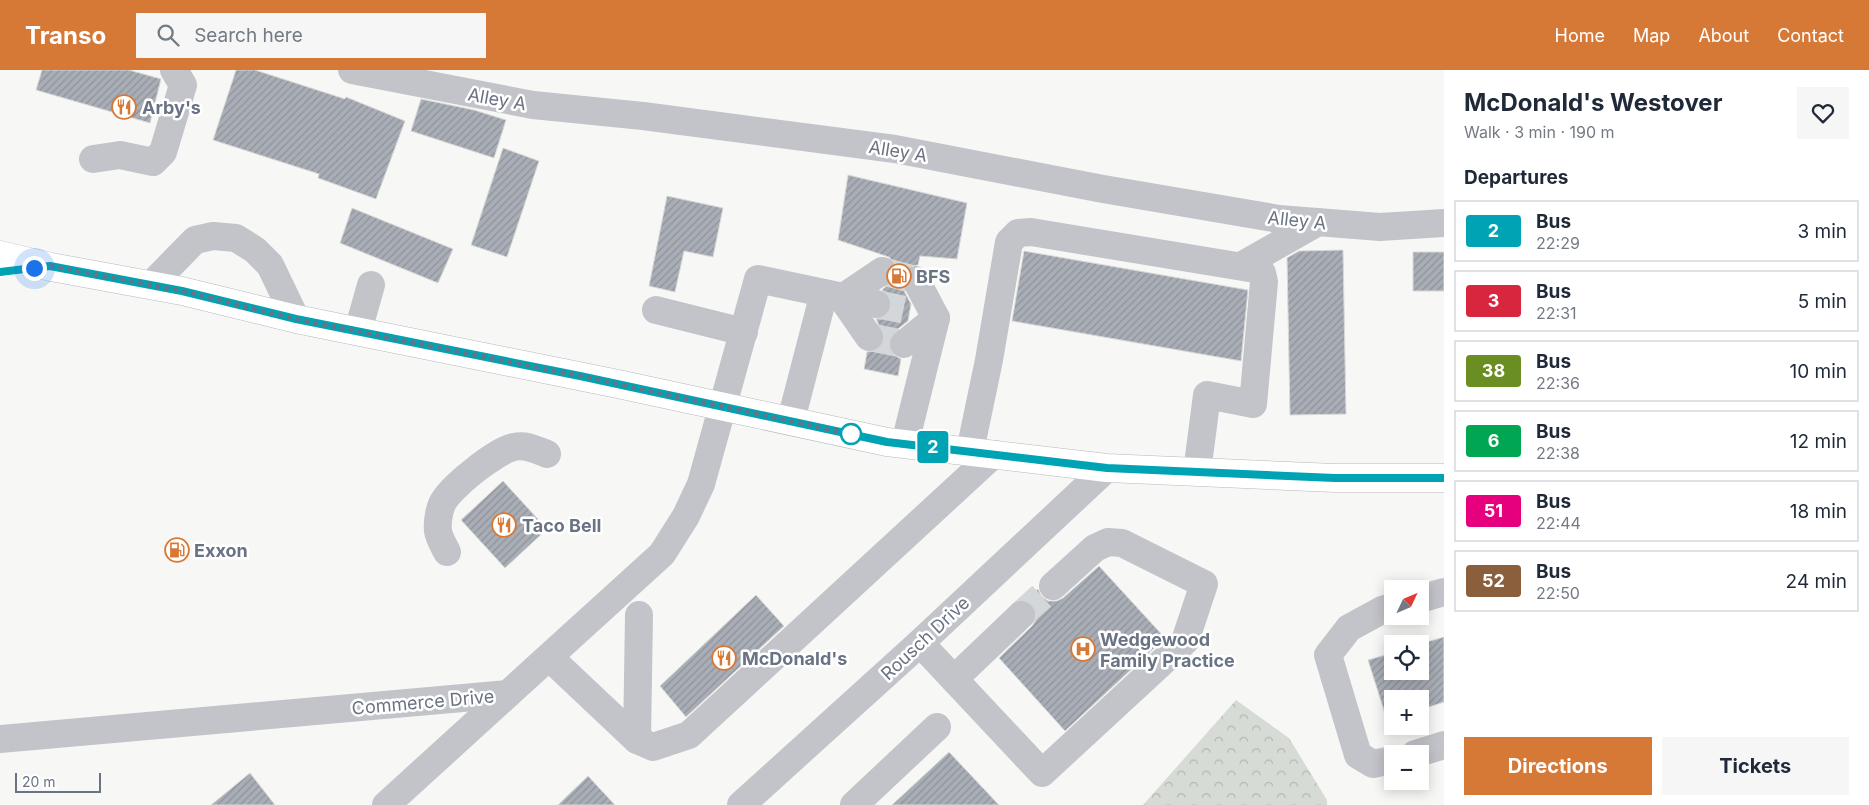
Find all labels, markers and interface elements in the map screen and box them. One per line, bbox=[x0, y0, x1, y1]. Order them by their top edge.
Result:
search box bbox=[136, 13, 486, 58]
text: Transo bbox=[25, 21, 106, 50]
icon: search bbox=[154, 21, 182, 49]
text: Search here bbox=[194, 24, 303, 47]
text: Home bbox=[1555, 25, 1605, 46]
text: Map bbox=[1633, 25, 1670, 46]
text: About bbox=[1698, 25, 1749, 46]
text: Contact bbox=[1777, 25, 1844, 46]
street label: Alley A bbox=[466, 84, 528, 114]
button: heart bbox=[1797, 87, 1849, 139]
text: McDonald's Westover bbox=[1464, 88, 1722, 117]
restaurant icon: Arby's bbox=[111, 94, 137, 120]
place label: Arby's bbox=[142, 97, 201, 118]
text: Walk · 3 min · 190 m bbox=[1464, 122, 1615, 142]
street label: Alley A bbox=[867, 136, 929, 166]
text: Departures bbox=[1464, 166, 1568, 189]
street label: Alley A bbox=[1267, 206, 1327, 234]
text: Bus bbox=[1536, 210, 1571, 233]
text: 2 bbox=[1488, 220, 1499, 241]
text: 3 min bbox=[1797, 220, 1847, 243]
text: 22:29 bbox=[1536, 233, 1580, 253]
your location bbox=[22, 256, 47, 281]
fuel station icon: BFS bbox=[886, 263, 912, 289]
place label: BFS bbox=[916, 266, 950, 287]
text: Bus bbox=[1536, 280, 1571, 303]
text: 3 bbox=[1488, 290, 1499, 311]
text: 5 min bbox=[1798, 290, 1847, 313]
text: 22:31 bbox=[1536, 303, 1577, 323]
text: Bus bbox=[1536, 350, 1571, 373]
text: 38 bbox=[1482, 360, 1505, 381]
text: 10 min bbox=[1789, 360, 1847, 383]
text: 22:36 bbox=[1536, 373, 1580, 393]
text: Bus bbox=[1536, 420, 1571, 443]
unlabelled marker bbox=[840, 423, 862, 445]
text: 6 bbox=[1488, 430, 1499, 451]
text: 12 min bbox=[1790, 430, 1847, 453]
line badge: 2 bbox=[917, 431, 949, 463]
text: 2 bbox=[927, 436, 939, 457]
text: 22:38 bbox=[1536, 443, 1580, 463]
text: Bus bbox=[1536, 490, 1571, 513]
text: 51 bbox=[1484, 500, 1503, 521]
text: 18 min bbox=[1790, 500, 1847, 523]
restaurant icon: Taco Bell bbox=[491, 512, 517, 538]
text: 22:44 bbox=[1536, 513, 1581, 533]
place label: Taco Bell bbox=[522, 515, 601, 536]
fuel station icon: Exxon bbox=[164, 537, 190, 563]
place label: Exxon bbox=[194, 540, 248, 561]
text: Bus bbox=[1536, 560, 1571, 583]
text: 52 bbox=[1482, 570, 1505, 591]
text: 24 min bbox=[1786, 570, 1847, 593]
north arrow bbox=[1384, 580, 1429, 625]
map controls bbox=[1384, 580, 1429, 790]
text: 22:50 bbox=[1536, 583, 1580, 603]
street label: Rousch Drive bbox=[877, 592, 973, 684]
place label: Wedgewood Family Practice bbox=[1100, 629, 1235, 671]
button: locate bbox=[1384, 635, 1429, 680]
hospital icon: Wedgewood Family Practice bbox=[1070, 636, 1096, 662]
restaurant icon: McDonald's bbox=[711, 645, 737, 671]
place label: McDonald's bbox=[742, 648, 847, 669]
street label: Commerce Drive bbox=[351, 685, 495, 719]
button: + bbox=[1384, 690, 1429, 735]
button: Directions bbox=[1464, 737, 1652, 795]
button: Tickets bbox=[1662, 737, 1849, 795]
button: − bbox=[1384, 745, 1429, 790]
scale bar bbox=[15, 770, 101, 793]
text: 20 m bbox=[22, 773, 56, 790]

